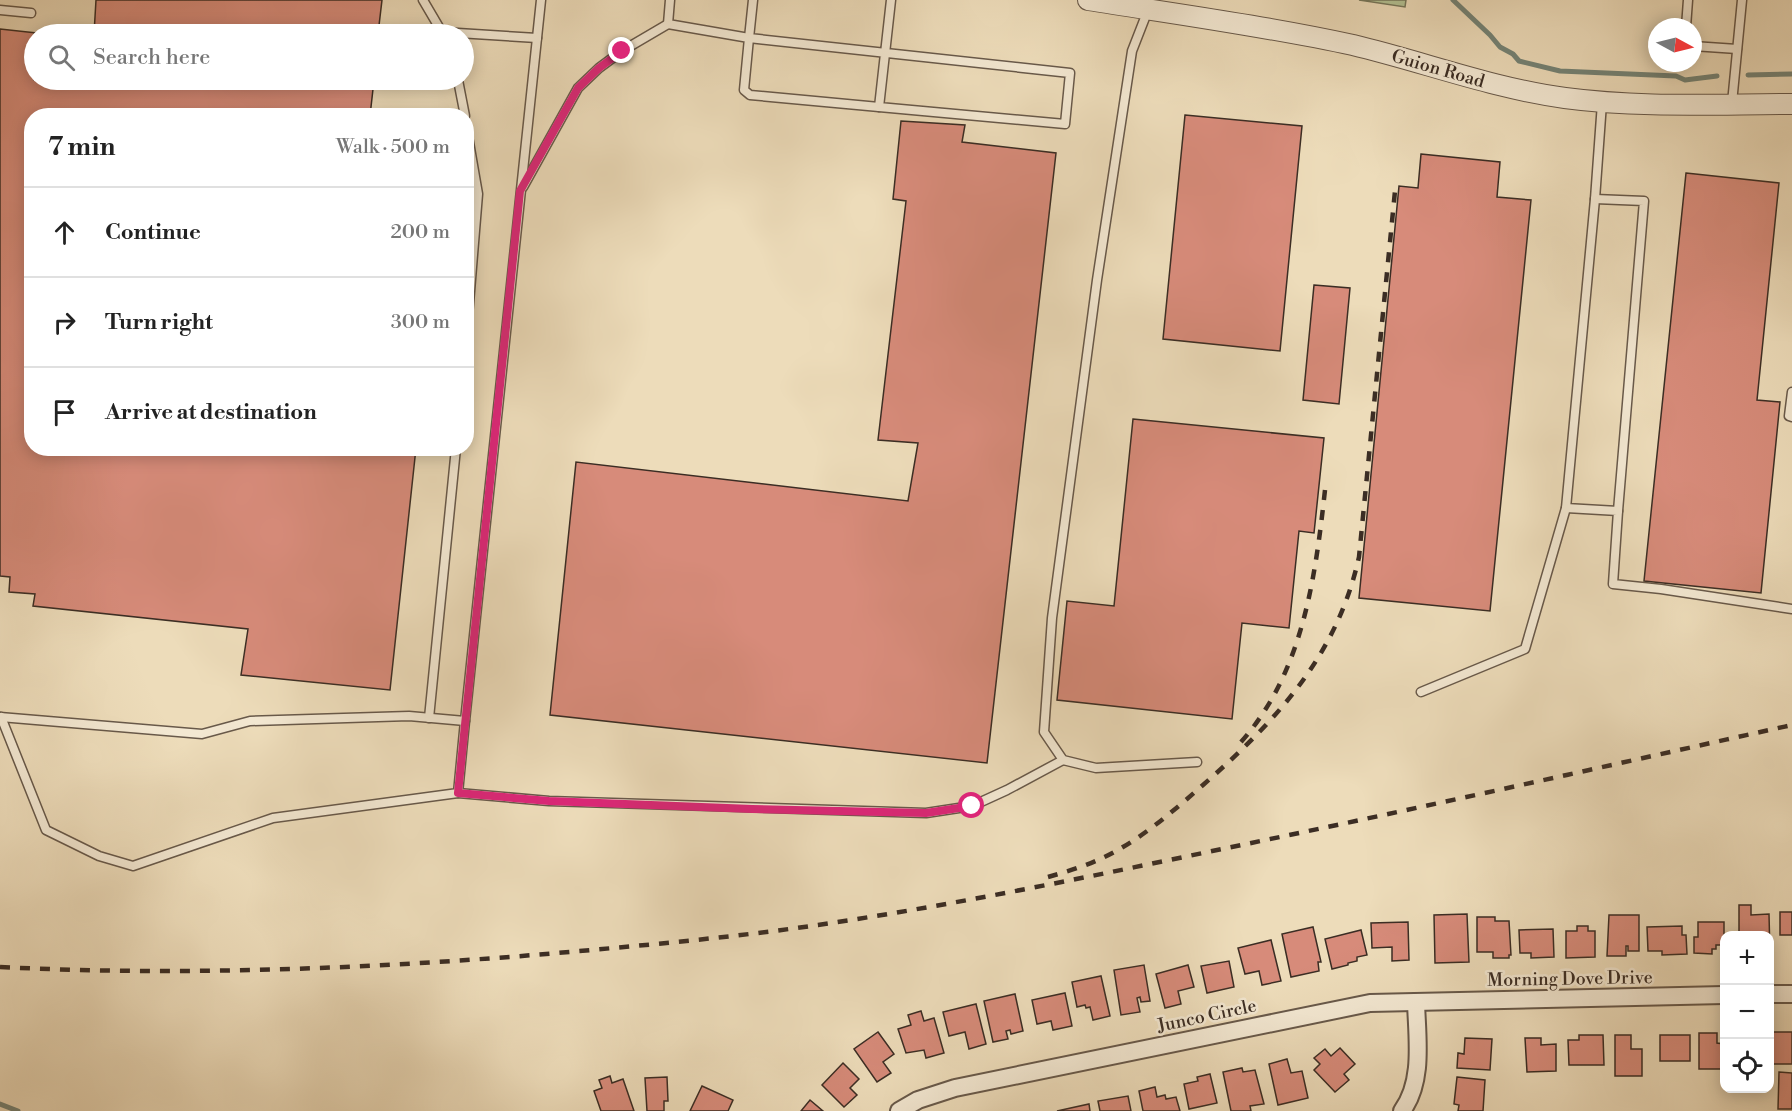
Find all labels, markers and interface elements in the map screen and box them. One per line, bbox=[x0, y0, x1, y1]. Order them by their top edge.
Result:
north arrow bbox=[1648, 18, 1702, 72]
search box bbox=[24, 24, 474, 90]
route end bbox=[608, 37, 634, 63]
icon: search bbox=[45, 41, 78, 74]
text: Search here bbox=[93, 44, 210, 71]
street label: Guion Road bbox=[1389, 45, 1488, 93]
text: 7 min bbox=[48, 131, 115, 163]
text: Walk · 500 m bbox=[336, 135, 450, 160]
icon: ahead bbox=[48, 216, 81, 249]
text: Continue bbox=[105, 219, 201, 246]
text: 200 m bbox=[390, 220, 450, 245]
icon: right bbox=[48, 306, 81, 339]
text: Turn right bbox=[105, 309, 213, 336]
text: 300 m bbox=[391, 310, 450, 335]
icon: arrive bbox=[48, 396, 81, 429]
text: Arrive at destination bbox=[105, 399, 317, 426]
route start bbox=[958, 792, 984, 818]
map controls bbox=[1720, 931, 1774, 1093]
button: + bbox=[1720, 931, 1774, 985]
street label: Morning Dove Drive bbox=[1487, 966, 1653, 992]
button: − bbox=[1720, 985, 1774, 1039]
street label: Junco Circle bbox=[1154, 994, 1259, 1038]
button: locate bbox=[1720, 1039, 1774, 1093]

